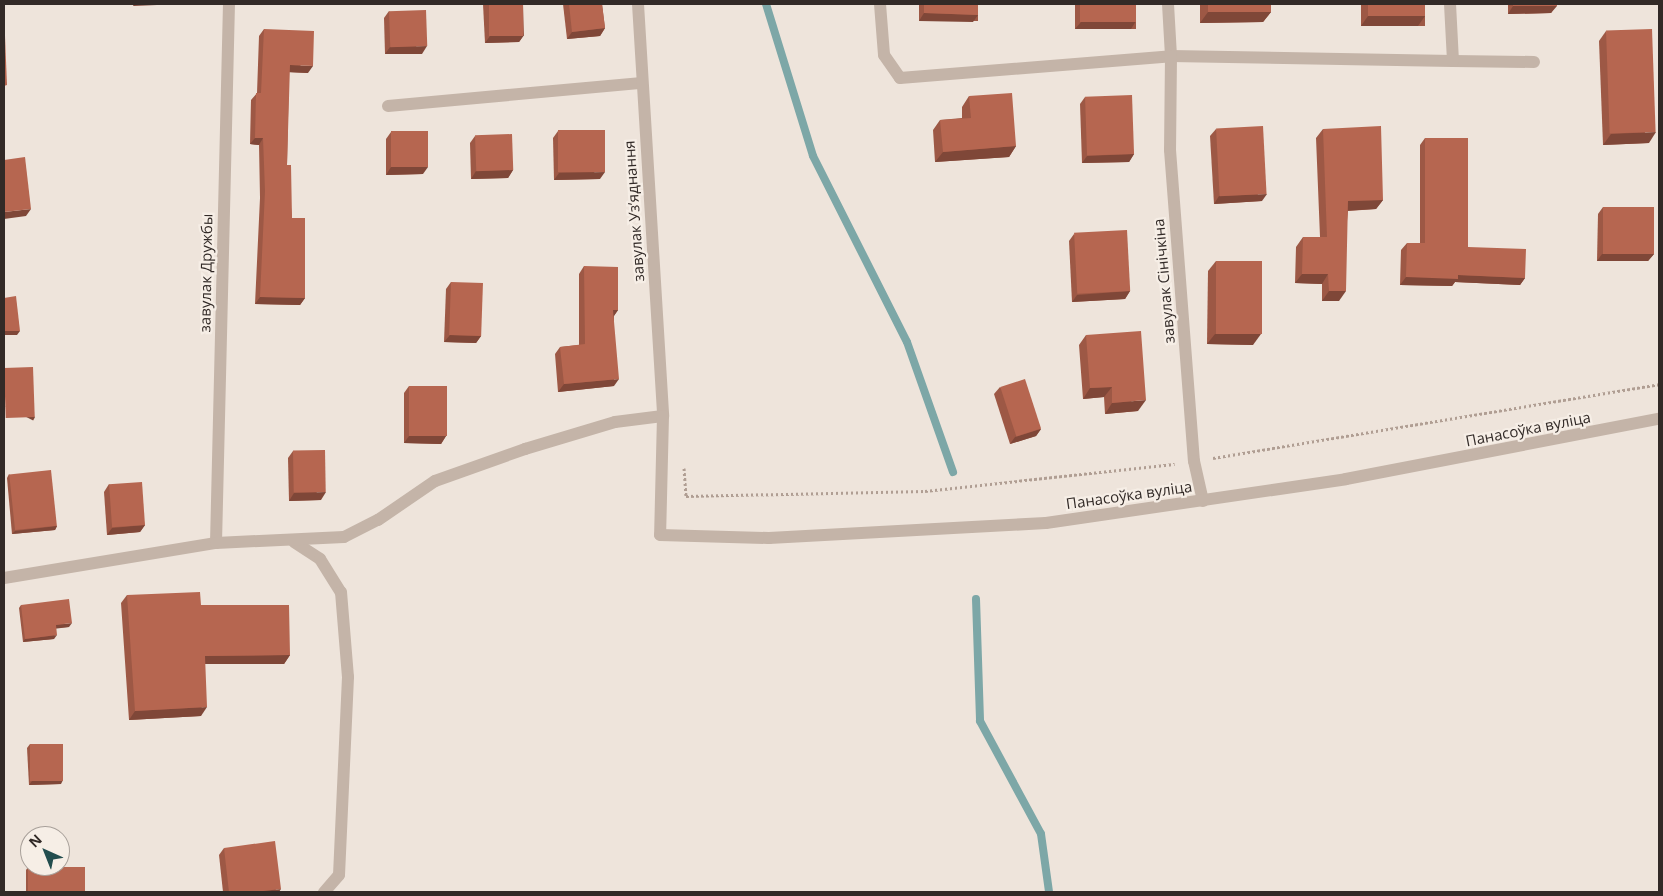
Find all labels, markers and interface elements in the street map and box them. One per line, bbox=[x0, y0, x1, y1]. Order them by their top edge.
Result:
street label: завулак Узʼяднання bbox=[620, 140, 648, 282]
street label: завулак Дружбы bbox=[196, 214, 216, 332]
street label: завулак Сінічкіна bbox=[1150, 218, 1178, 344]
street label: Панасоўка вуліца bbox=[1464, 408, 1592, 450]
street label: Панасоўка вуліца bbox=[1065, 477, 1193, 513]
north arrow bbox=[20, 826, 70, 876]
text: N bbox=[24, 830, 46, 851]

